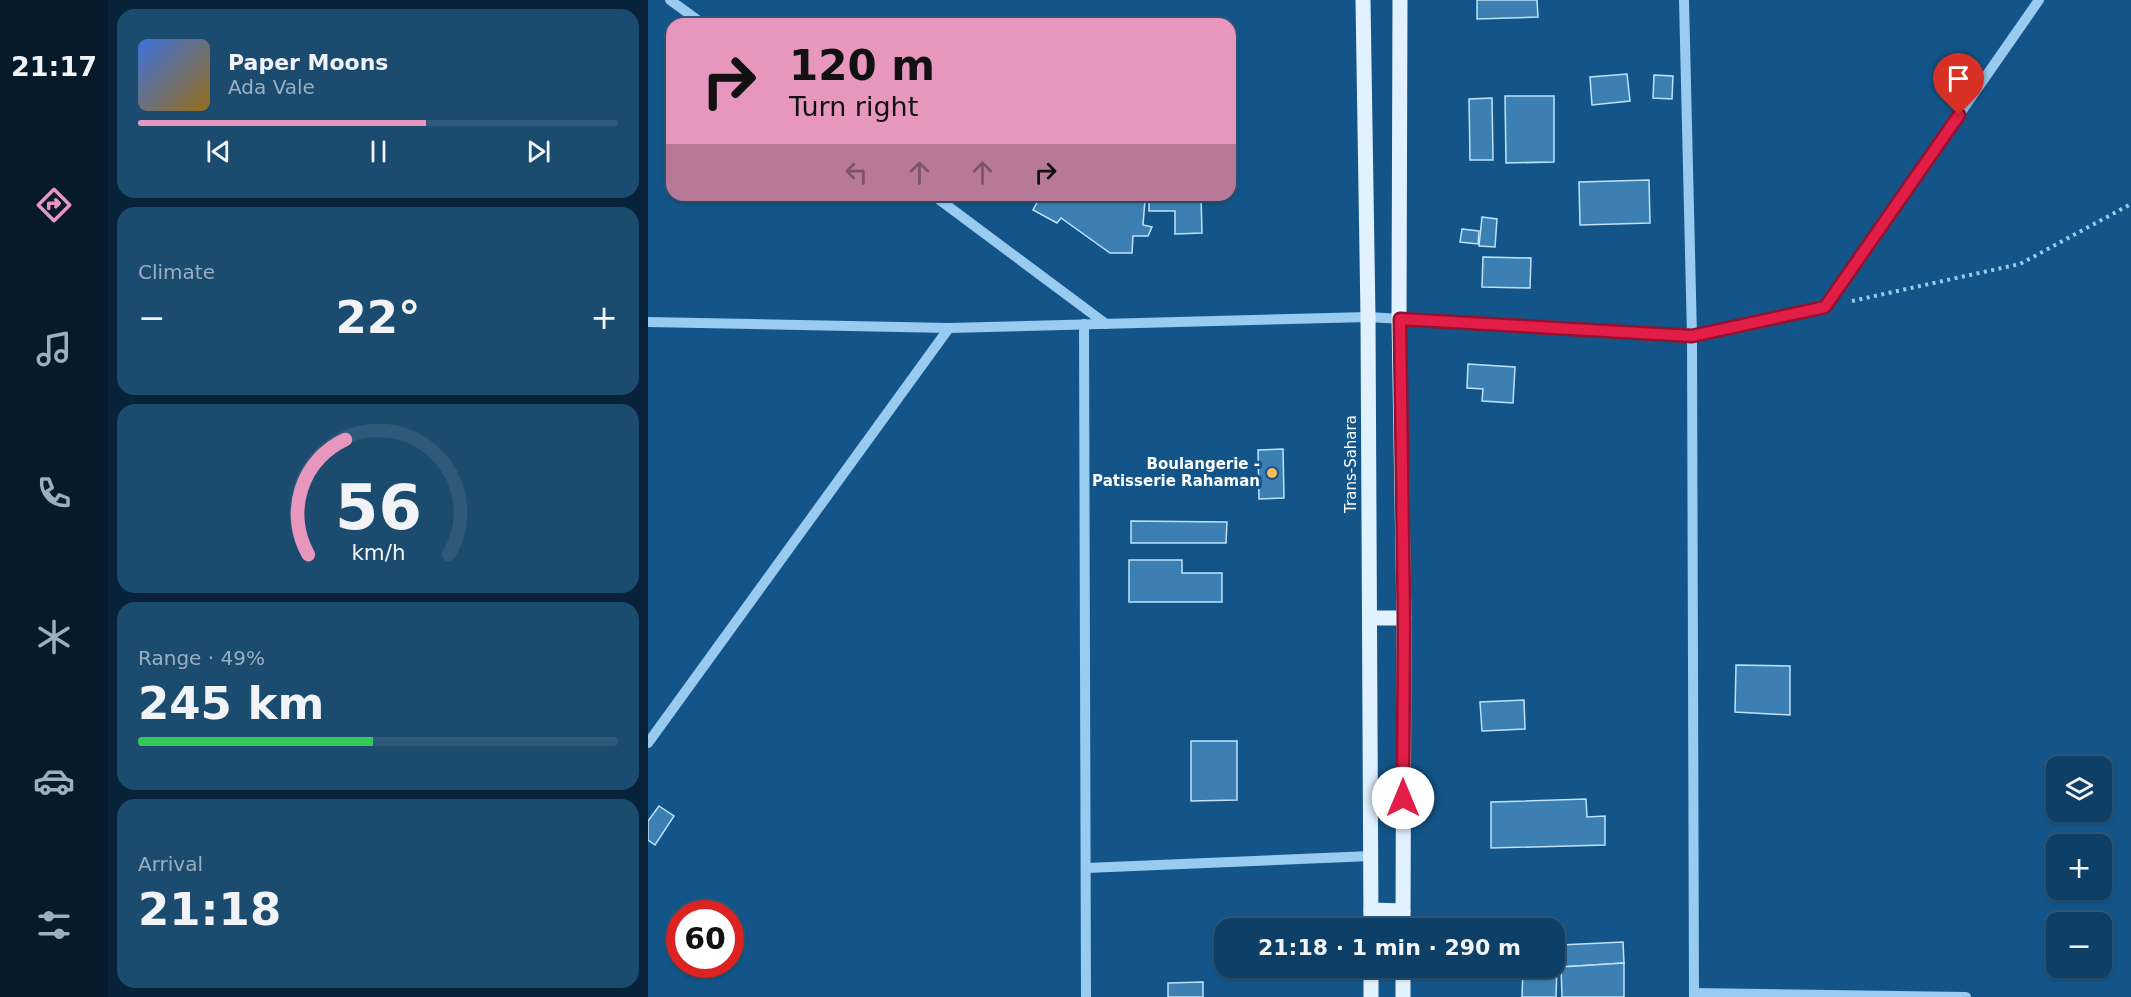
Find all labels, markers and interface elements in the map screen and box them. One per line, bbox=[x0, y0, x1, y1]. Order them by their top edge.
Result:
text: 120 m bbox=[789, 41, 935, 90]
icon: right bbox=[690, 42, 768, 120]
text: Paper Moons bbox=[228, 50, 388, 75]
text: 21:17 bbox=[11, 51, 97, 82]
pin bbox=[1933, 53, 1984, 115]
icon: arrive bbox=[1942, 62, 1975, 95]
text: Ada Vale bbox=[228, 75, 315, 99]
text: Turn right bbox=[789, 91, 918, 122]
icon: previous bbox=[202, 135, 235, 168]
icon: pause bbox=[362, 135, 395, 168]
icon: next bbox=[522, 135, 555, 168]
icon: left bbox=[840, 156, 873, 189]
icon: ahead bbox=[903, 156, 936, 189]
icon: ahead bbox=[966, 156, 999, 189]
icon: right bbox=[1029, 156, 1062, 189]
icon: directions bbox=[33, 184, 75, 226]
text: Climate bbox=[138, 260, 215, 284]
text: 22° bbox=[335, 291, 421, 344]
text: − bbox=[138, 298, 166, 337]
text: + bbox=[590, 298, 618, 337]
icon: music bbox=[33, 328, 75, 370]
street label: Trans-Sahara bbox=[1342, 415, 1360, 514]
place label: Boulangerie - Patisserie Rahaman bbox=[1092, 455, 1260, 490]
marker: Boulangerie - Patisserie Rahaman bbox=[1265, 466, 1279, 480]
icon: phone bbox=[33, 472, 75, 514]
text: 56 bbox=[335, 472, 421, 545]
text: km/h bbox=[351, 541, 405, 566]
icon: climate bbox=[33, 616, 75, 658]
text: Range · 49% bbox=[138, 646, 265, 670]
text: 245 km bbox=[138, 677, 324, 730]
map controls bbox=[2046, 756, 2112, 978]
button: layers bbox=[2046, 756, 2112, 822]
icon: car bbox=[33, 760, 75, 802]
position arrow bbox=[1371, 766, 1435, 830]
button: + bbox=[2046, 834, 2112, 900]
text: Arrival bbox=[138, 852, 203, 876]
text: 21:18 bbox=[138, 883, 281, 936]
speed limit sign: 60 bbox=[666, 900, 744, 978]
icon: filters bbox=[33, 904, 75, 946]
button: − bbox=[2046, 912, 2112, 978]
text: 21:18 · 1 min · 290 m bbox=[1258, 935, 1521, 960]

